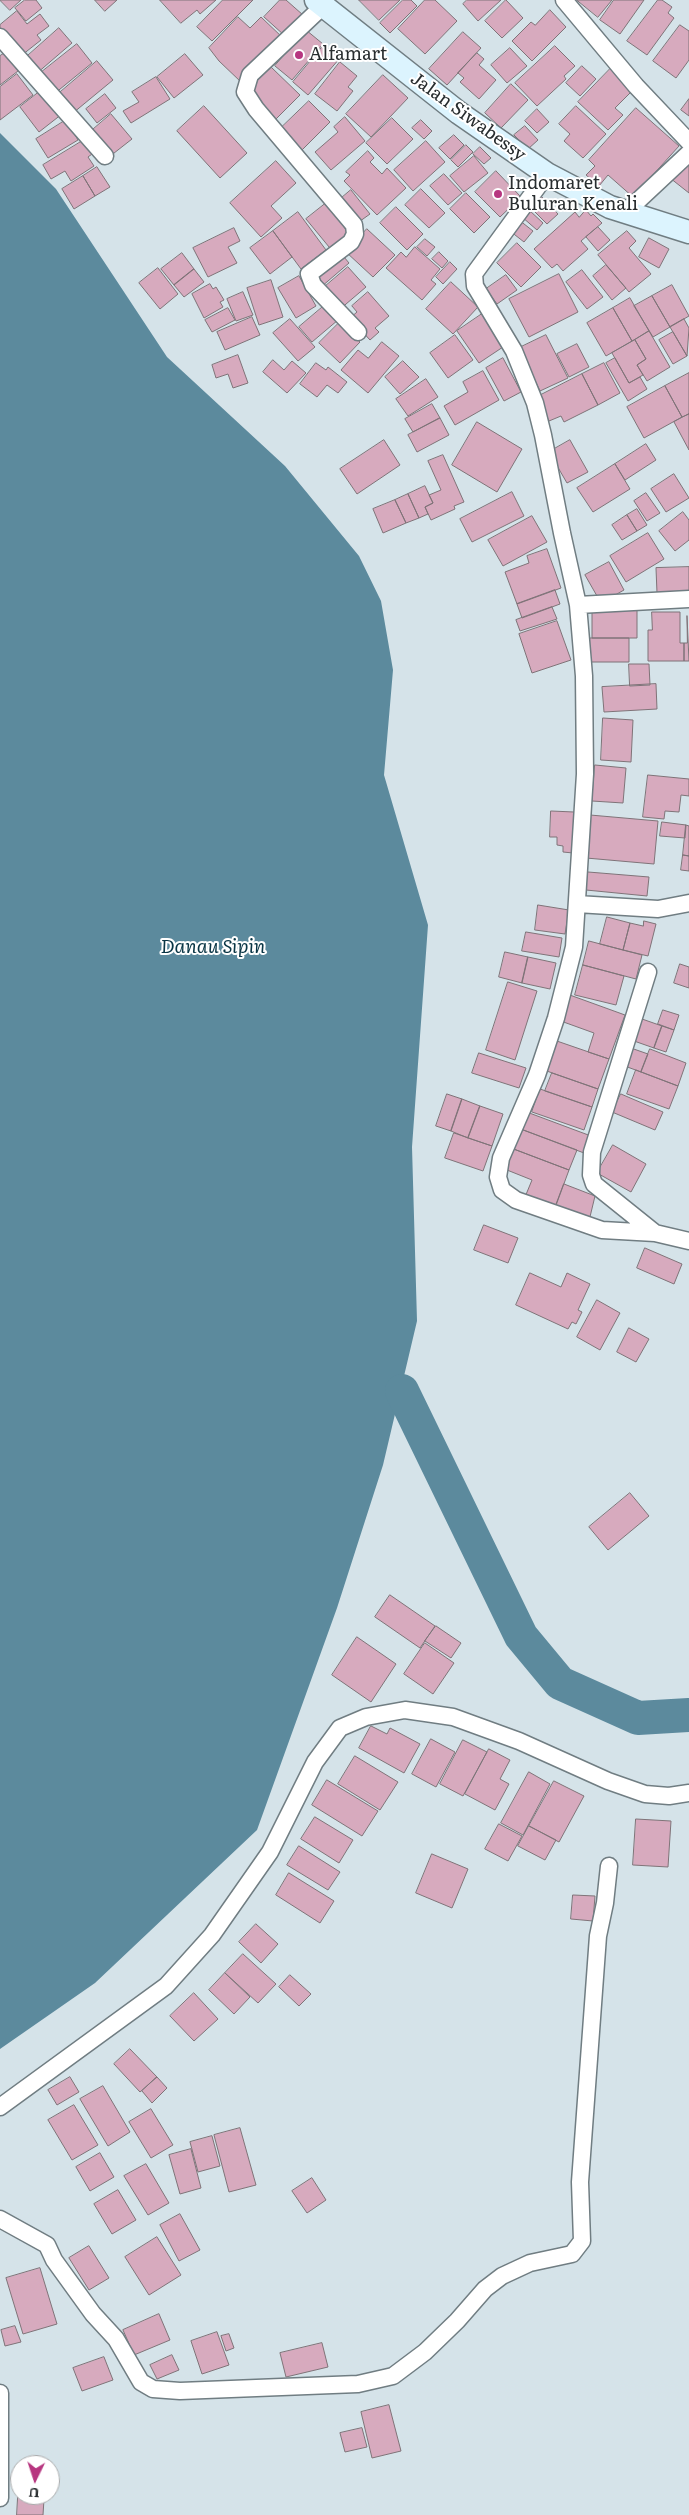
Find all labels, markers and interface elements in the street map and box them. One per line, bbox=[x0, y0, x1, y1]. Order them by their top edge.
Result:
place label: Alfamart bbox=[309, 44, 387, 66]
marker: Alfamart bbox=[293, 49, 305, 61]
street label: Jalan Siwabessy bbox=[406, 68, 530, 166]
place label: Indomaret Buluran Kenali bbox=[508, 173, 638, 215]
marker: Indomaret Buluran Kenali bbox=[492, 188, 504, 200]
water label: Danau Sipin bbox=[161, 936, 265, 958]
north arrow bbox=[10, 2455, 60, 2505]
text: U bbox=[28, 2484, 40, 2504]

